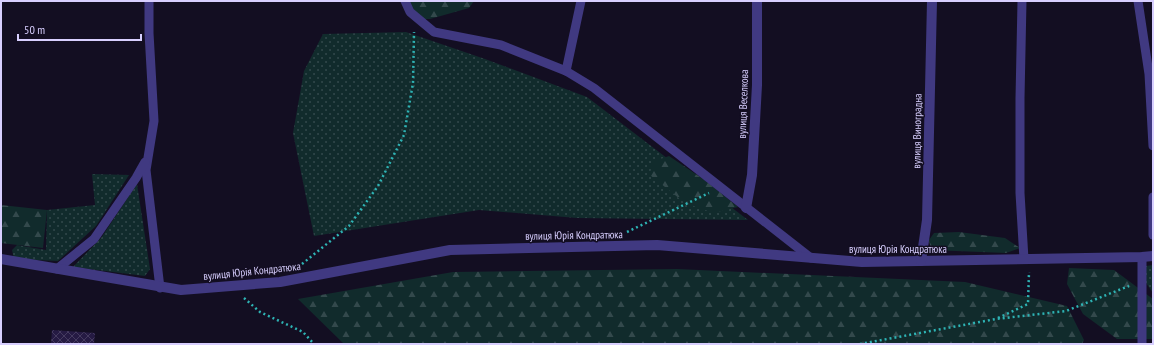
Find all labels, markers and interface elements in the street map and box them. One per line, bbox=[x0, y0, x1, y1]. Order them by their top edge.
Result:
scale bar bbox=[18, 16, 141, 42]
text: 50 m bbox=[24, 22, 45, 37]
street label: вулиця Веселкова bbox=[735, 69, 751, 139]
street label: вулиця Виноградна bbox=[909, 93, 925, 169]
street label: вулиця Юрія Кондратюка bbox=[525, 227, 623, 243]
street label: вулиця Юрія Кондратюка bbox=[849, 242, 947, 256]
street label: вулиця Юрія Кондратюка bbox=[203, 259, 301, 283]

